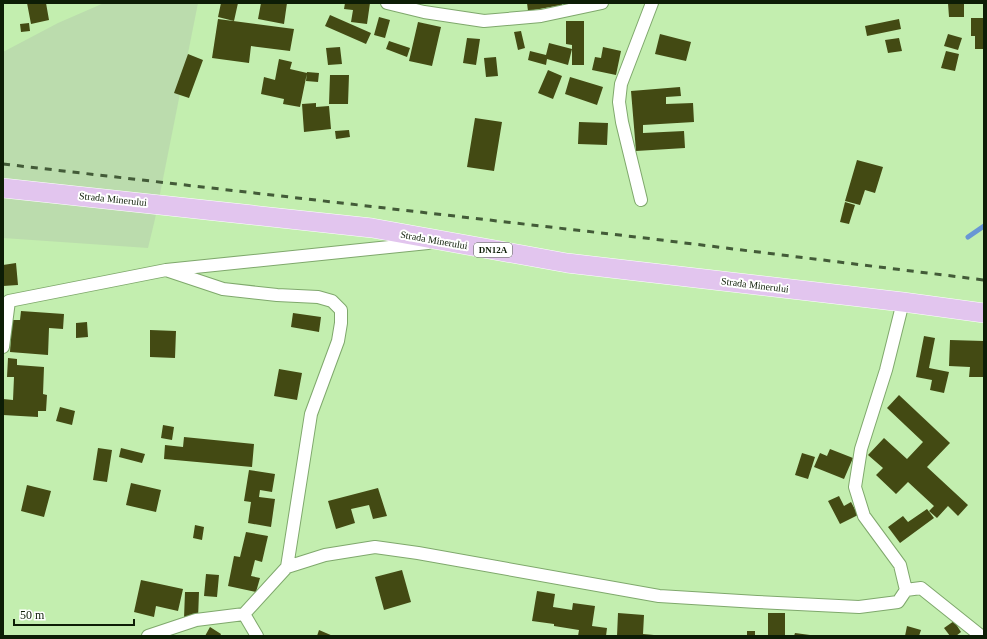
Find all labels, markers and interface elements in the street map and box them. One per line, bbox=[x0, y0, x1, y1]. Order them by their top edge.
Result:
street label: Strada Minerului bbox=[79, 190, 148, 208]
street label: Strada Minerului bbox=[400, 229, 469, 251]
road number: DN12A bbox=[474, 243, 512, 257]
street label: Strada Minerului bbox=[721, 275, 790, 295]
scale bar bbox=[14, 601, 134, 627]
text: 50 m bbox=[20, 608, 45, 622]

